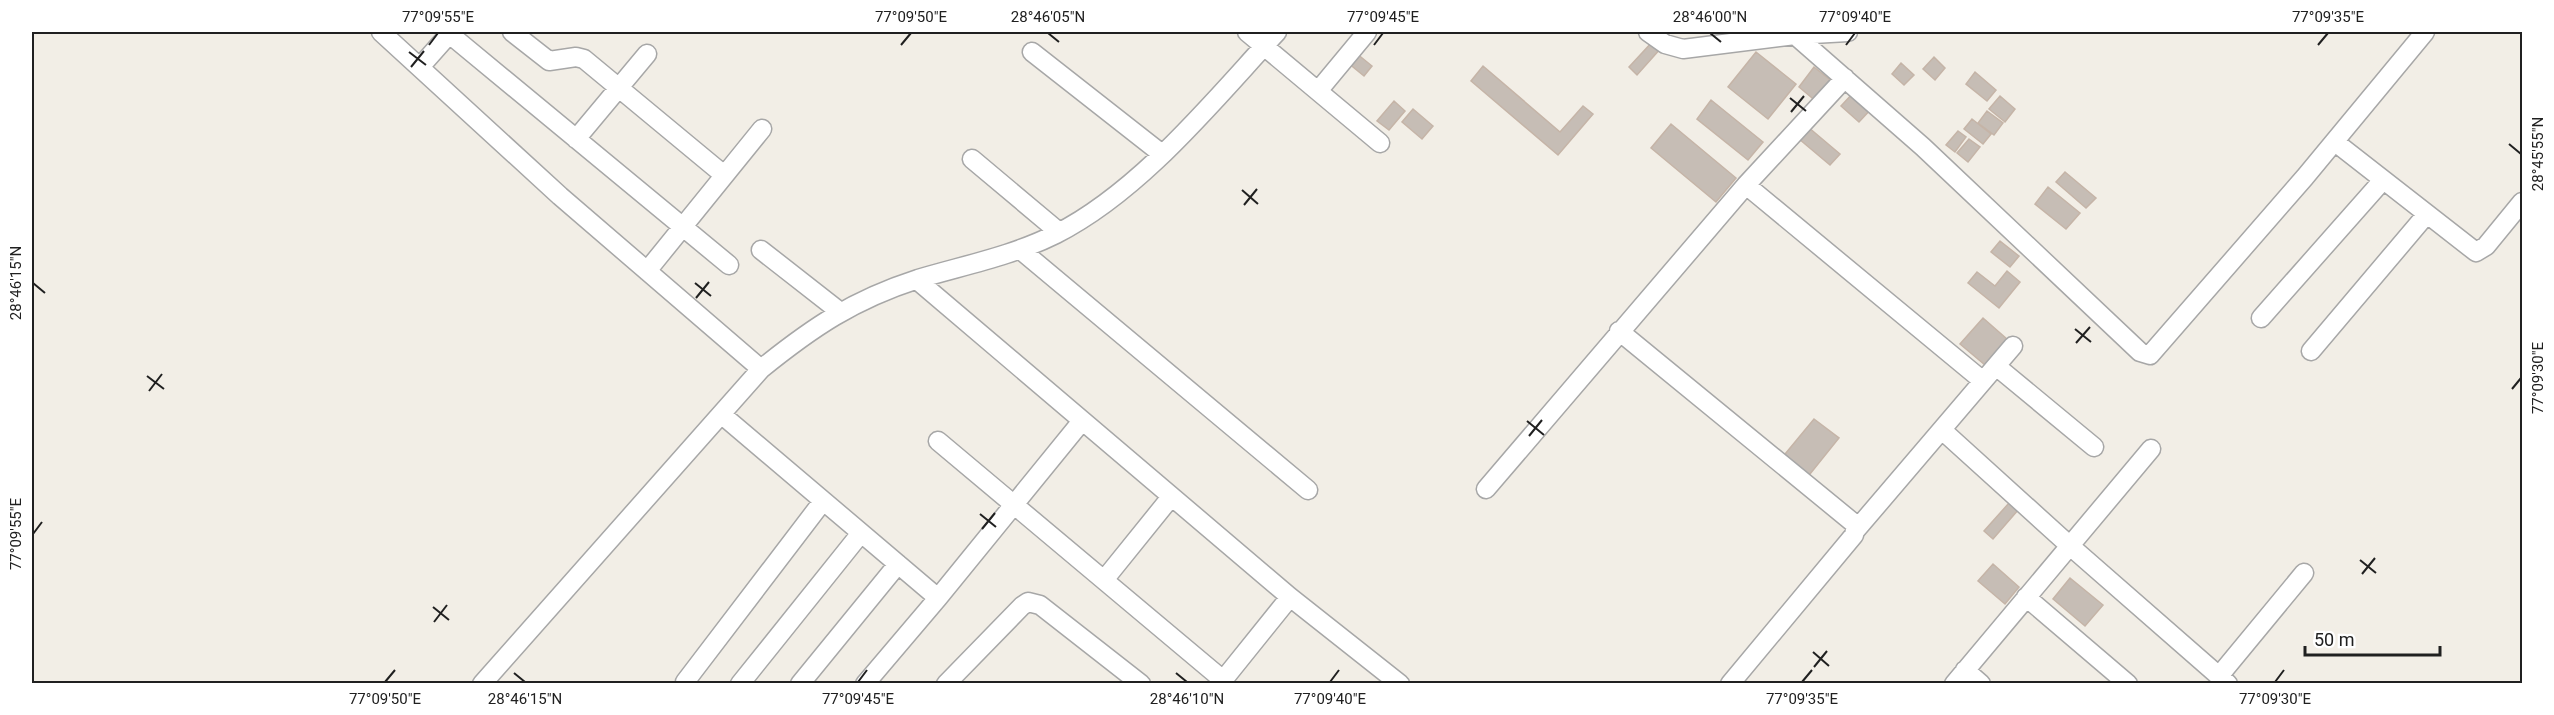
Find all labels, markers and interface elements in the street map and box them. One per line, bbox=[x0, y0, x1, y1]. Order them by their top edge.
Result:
text: 77°09'55"E bbox=[402, 8, 475, 26]
text: 77°09'50"E bbox=[875, 8, 948, 26]
text: 28°46'05"N bbox=[1011, 8, 1085, 26]
text: 77°09'45"E bbox=[1347, 8, 1420, 26]
text: 28°46'00"N bbox=[1673, 8, 1747, 26]
text: 77°09'40"E bbox=[1819, 8, 1892, 26]
text: 77°09'35"E bbox=[2292, 8, 2365, 26]
text: 28°45'55"N bbox=[2529, 117, 2547, 191]
text: 28°46'15"N bbox=[7, 246, 25, 320]
text: 77°09'30"E bbox=[2529, 341, 2547, 414]
text: 77°09'55"E bbox=[7, 497, 25, 570]
scale bar bbox=[2305, 619, 2440, 657]
text: 50 m bbox=[2314, 629, 2354, 650]
text: 77°09'50"E bbox=[349, 690, 422, 708]
text: 28°46'15"N bbox=[488, 690, 562, 708]
text: 77°09'45"E bbox=[822, 690, 895, 708]
text: 28°46'10"N bbox=[1150, 690, 1224, 708]
text: 77°09'40"E bbox=[1294, 690, 1367, 708]
text: 77°09'35"E bbox=[1766, 690, 1839, 708]
text: 77°09'30"E bbox=[2239, 690, 2312, 708]

